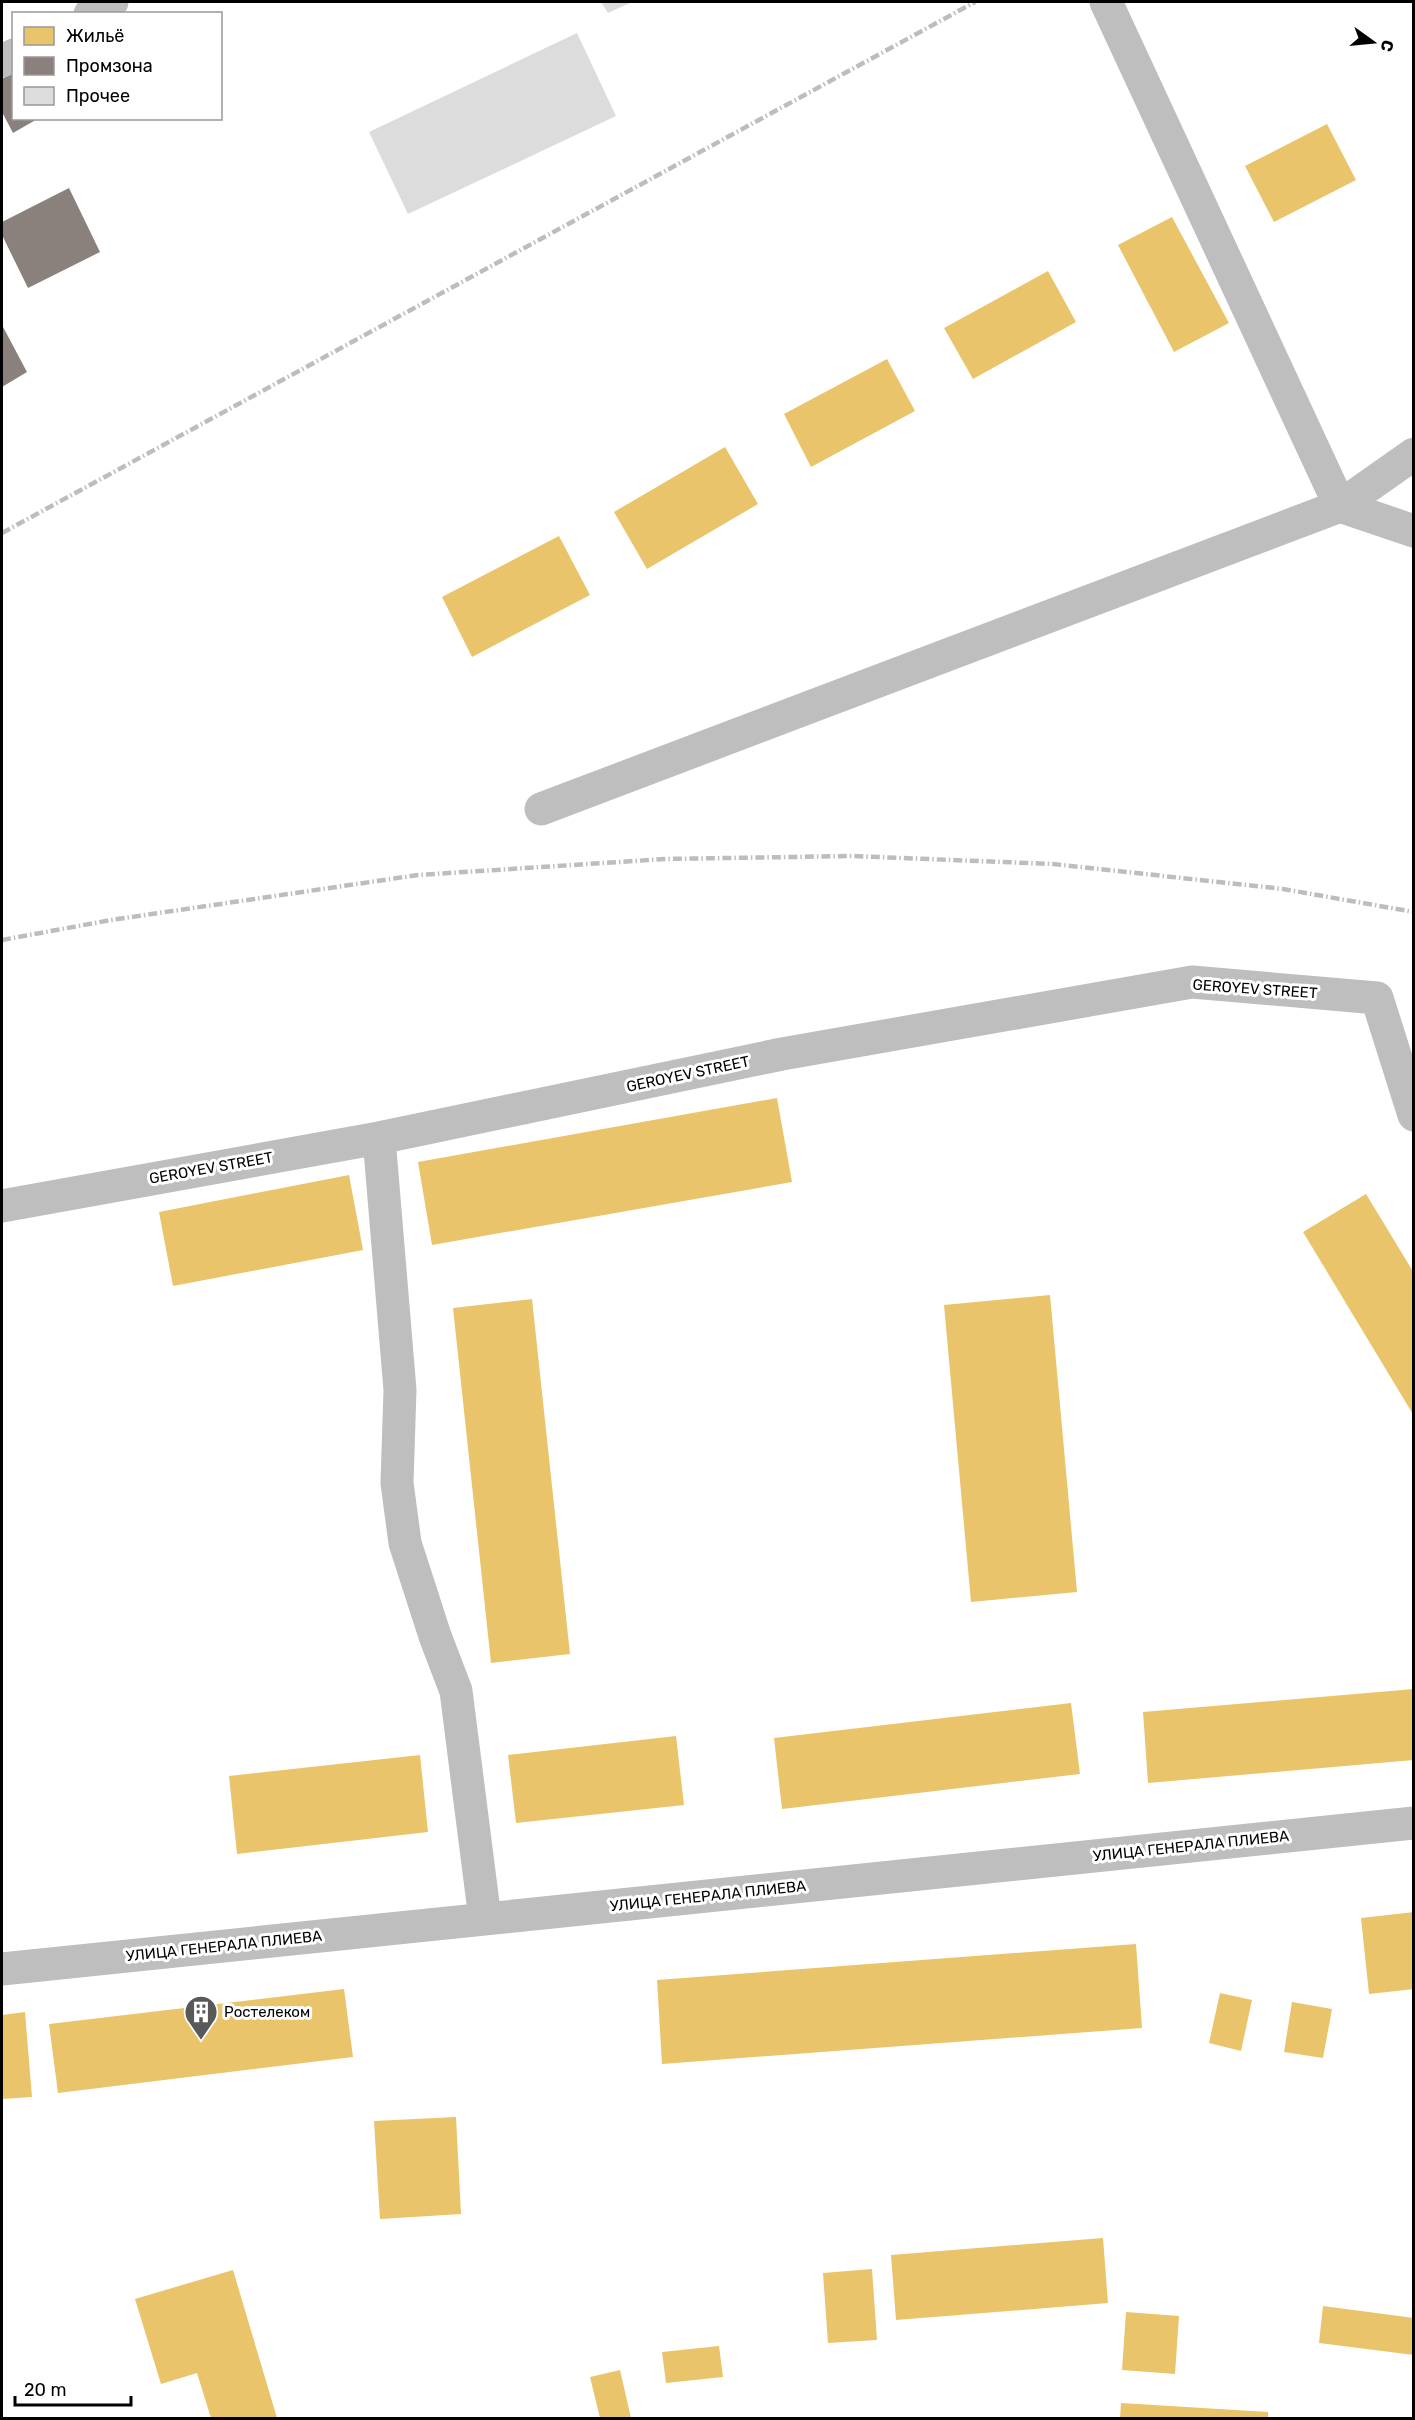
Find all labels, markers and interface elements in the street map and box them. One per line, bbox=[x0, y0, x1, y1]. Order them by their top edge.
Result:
legend bbox=[12, 12, 222, 120]
north arrow bbox=[1343, 12, 1403, 72]
text: Жильё bbox=[66, 25, 124, 47]
text: С bbox=[1376, 38, 1398, 54]
text: Промзона bbox=[66, 55, 153, 77]
text: Прочее bbox=[66, 85, 130, 107]
street label: GEROYEV STREET bbox=[1192, 976, 1318, 1002]
street label: GEROYEV STREET bbox=[625, 1052, 751, 1096]
street label: GEROYEV STREET bbox=[148, 1148, 275, 1188]
street label: УЛИЦА ГЕНЕРАЛА ПЛИЕВА bbox=[1092, 1827, 1290, 1865]
street label: УЛИЦА ГЕНЕРАЛА ПЛИЕВА bbox=[609, 1877, 807, 1915]
street label: УЛИЦА ГЕНЕРАЛА ПЛИЕВА bbox=[125, 1927, 323, 1965]
building icon: Ростелеком bbox=[183, 1994, 219, 2041]
place label: Ростелеком bbox=[224, 2003, 310, 2021]
scale bar bbox=[15, 2369, 130, 2407]
text: 20 m bbox=[24, 2379, 66, 2401]

